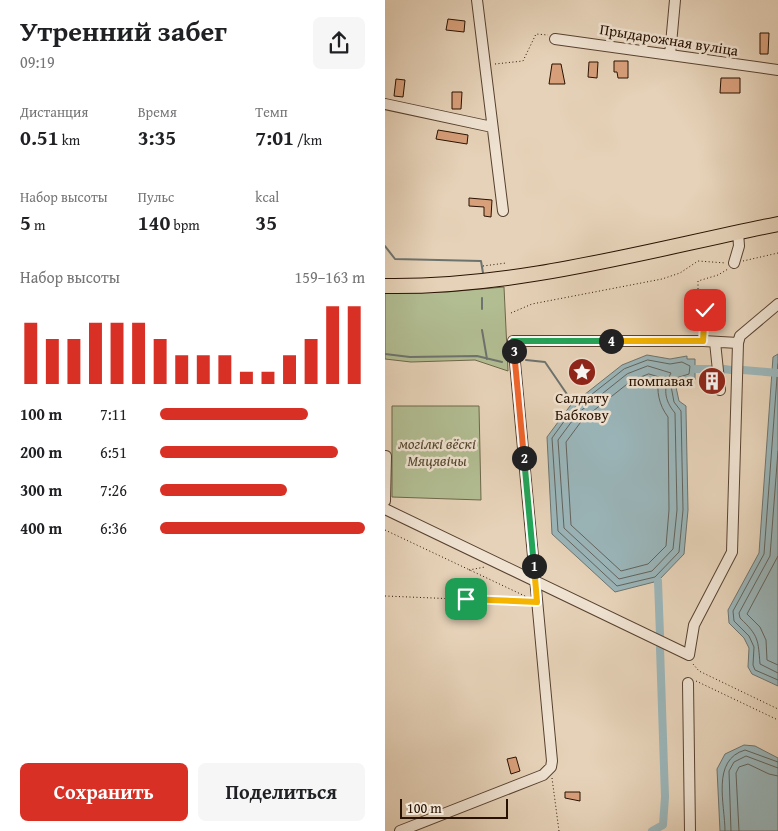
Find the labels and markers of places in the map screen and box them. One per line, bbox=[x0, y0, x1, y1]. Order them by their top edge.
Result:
pin bbox=[684, 289, 726, 331]
pin: 4 bbox=[599, 328, 623, 354]
pin: 3 bbox=[501, 338, 527, 364]
place icon: Салдату Бабкову bbox=[567, 357, 597, 387]
building icon: помпавая bbox=[697, 366, 727, 396]
place label: помпавая bbox=[629, 370, 693, 391]
place label: Салдату Бабкову bbox=[555, 387, 609, 425]
pin: 2 bbox=[511, 446, 537, 470]
pin: 1 bbox=[521, 554, 547, 578]
pin bbox=[445, 578, 487, 620]

